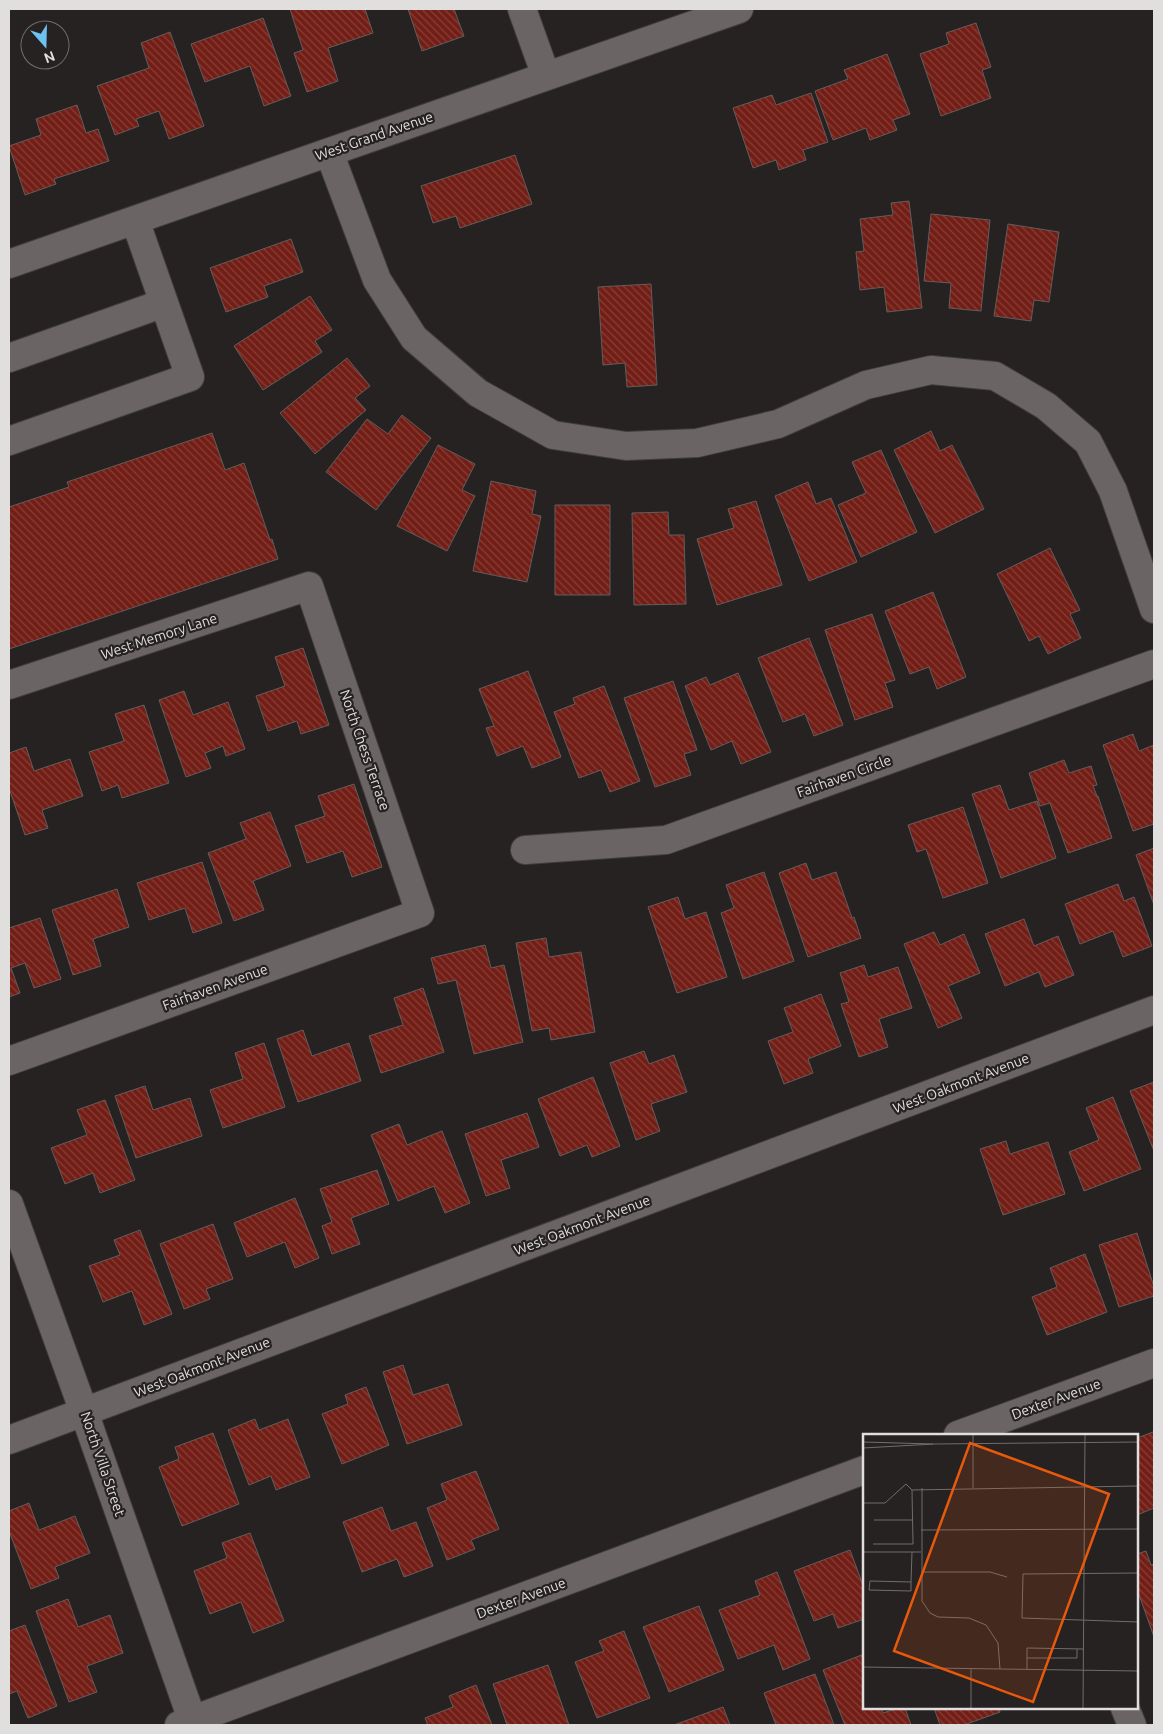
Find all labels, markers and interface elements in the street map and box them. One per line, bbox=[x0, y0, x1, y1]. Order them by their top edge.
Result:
north arrow bbox=[20, 20, 70, 70]
text: N bbox=[42, 48, 57, 67]
street label: West Grand Avenue bbox=[313, 108, 435, 164]
street label: West Memory Lane bbox=[99, 610, 219, 662]
street label: North Chess Terrace bbox=[337, 688, 393, 812]
street label: Fairhaven Circle bbox=[795, 752, 893, 800]
street label: Fairhaven Avenue bbox=[160, 961, 270, 1013]
street label: West Oakmont Avenue bbox=[891, 1050, 1031, 1116]
street label: West Oakmont Avenue bbox=[512, 1192, 652, 1258]
street label: West Oakmont Avenue bbox=[132, 1334, 272, 1400]
street label: Dexter Avenue bbox=[1009, 1375, 1103, 1423]
street label: North Villa Street bbox=[78, 1409, 129, 1519]
inset map bbox=[863, 1434, 1138, 1709]
street label: Dexter Avenue bbox=[474, 1574, 568, 1622]

